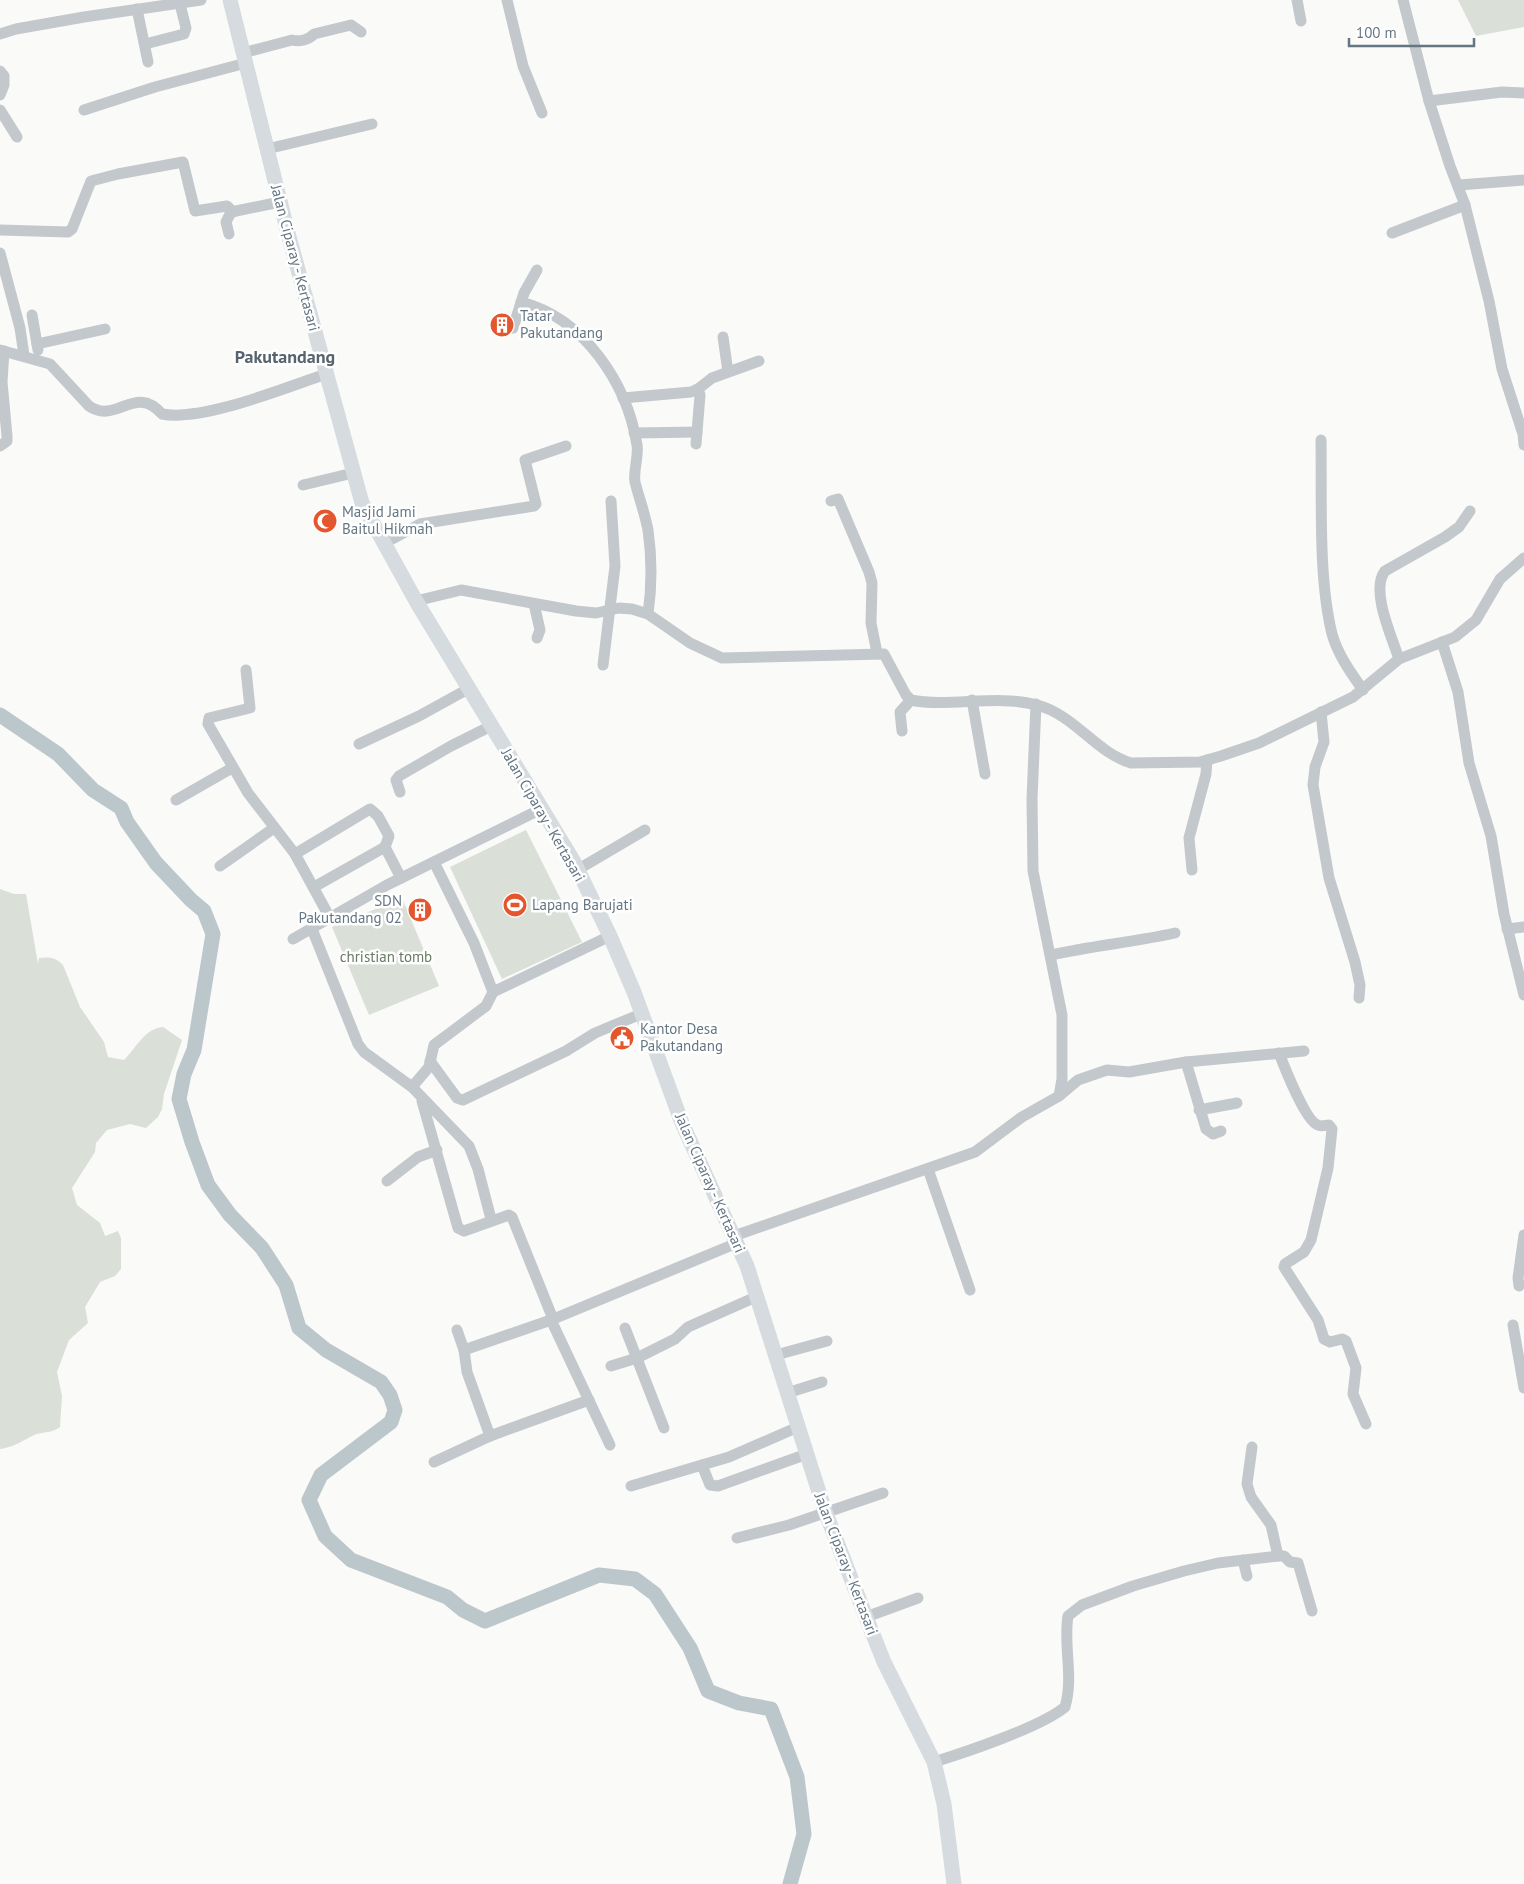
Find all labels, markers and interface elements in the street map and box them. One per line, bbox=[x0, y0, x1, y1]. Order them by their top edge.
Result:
scale bar bbox=[1349, 15, 1474, 47]
text: 100 m bbox=[1356, 23, 1397, 42]
street label: Jalan Ciparay - Kertasari bbox=[267, 182, 324, 333]
place label: Tatar Pakutandang bbox=[520, 306, 603, 342]
building icon: Tatar Pakutandang bbox=[489, 312, 515, 338]
district label: Pakutandang bbox=[235, 345, 335, 368]
place label: Masjid Jami Baitul Hikmah bbox=[342, 502, 433, 538]
mosque icon: Masjid Jami Baitul Hikmah bbox=[312, 508, 338, 534]
street label: Jalan Ciparay - Kertasari bbox=[497, 744, 589, 885]
place label: SDN Pakutandang 02 bbox=[299, 891, 402, 927]
sports icon: Lapang Barujati bbox=[502, 892, 528, 918]
place label: Lapang Barujati bbox=[532, 895, 633, 914]
building icon: SDN Pakutandang 02 bbox=[407, 897, 433, 923]
park label: christian tomb bbox=[340, 947, 432, 966]
place label: Kantor Desa Pakutandang bbox=[640, 1019, 723, 1055]
public building icon: Kantor Desa Pakutandang bbox=[609, 1025, 635, 1051]
street label: Jalan Ciparay - Kertasari bbox=[671, 1109, 750, 1256]
street label: Jalan Ciparay - Kertasari bbox=[810, 1489, 882, 1638]

